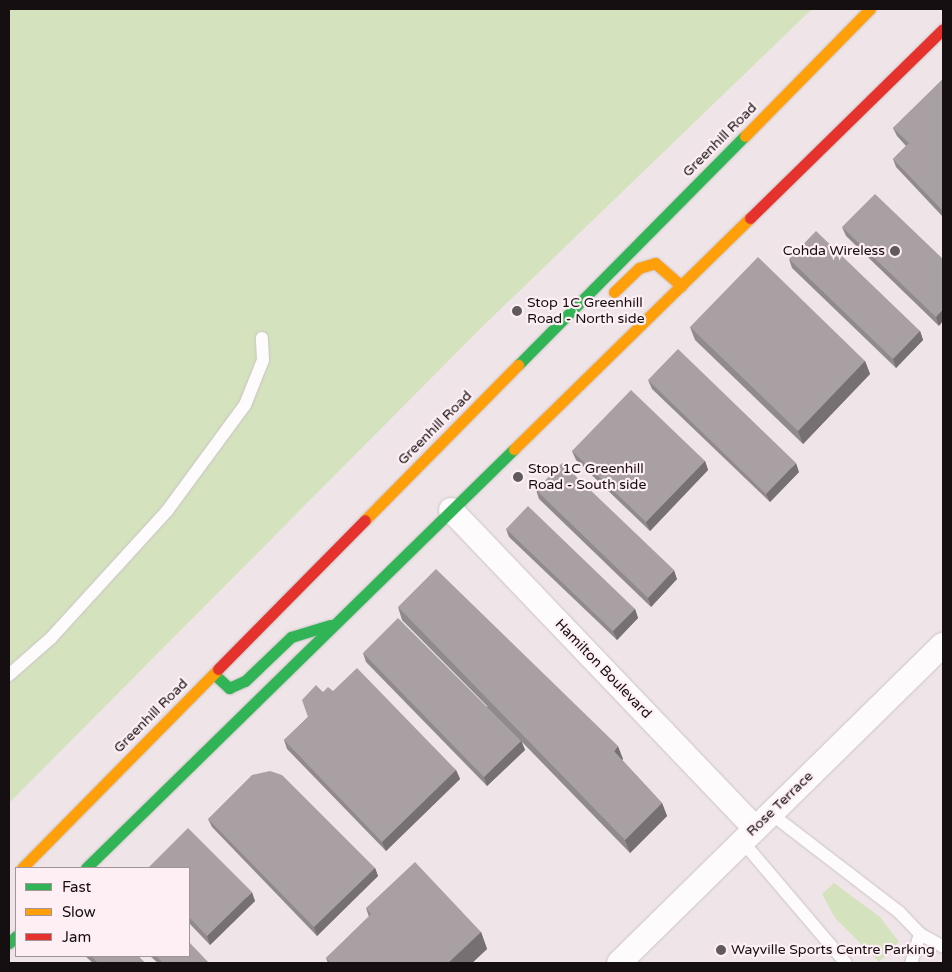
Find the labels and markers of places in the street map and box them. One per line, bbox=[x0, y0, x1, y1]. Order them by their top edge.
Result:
place label: Cohda Wireless bbox=[783, 243, 885, 259]
marker: Cohda Wireless bbox=[889, 245, 901, 257]
place label: Stop 1C Greenhill Road - North side bbox=[527, 295, 645, 328]
marker: Stop 1C Greenhill Road - North side bbox=[511, 305, 523, 317]
place label: Stop 1C Greenhill Road - South side bbox=[528, 461, 646, 494]
marker: Stop 1C Greenhill Road - South side bbox=[512, 471, 524, 483]
place label: Wayville Sports Centre Parking bbox=[731, 942, 935, 958]
marker: Wayville Sports Centre Parking bbox=[715, 944, 727, 956]

